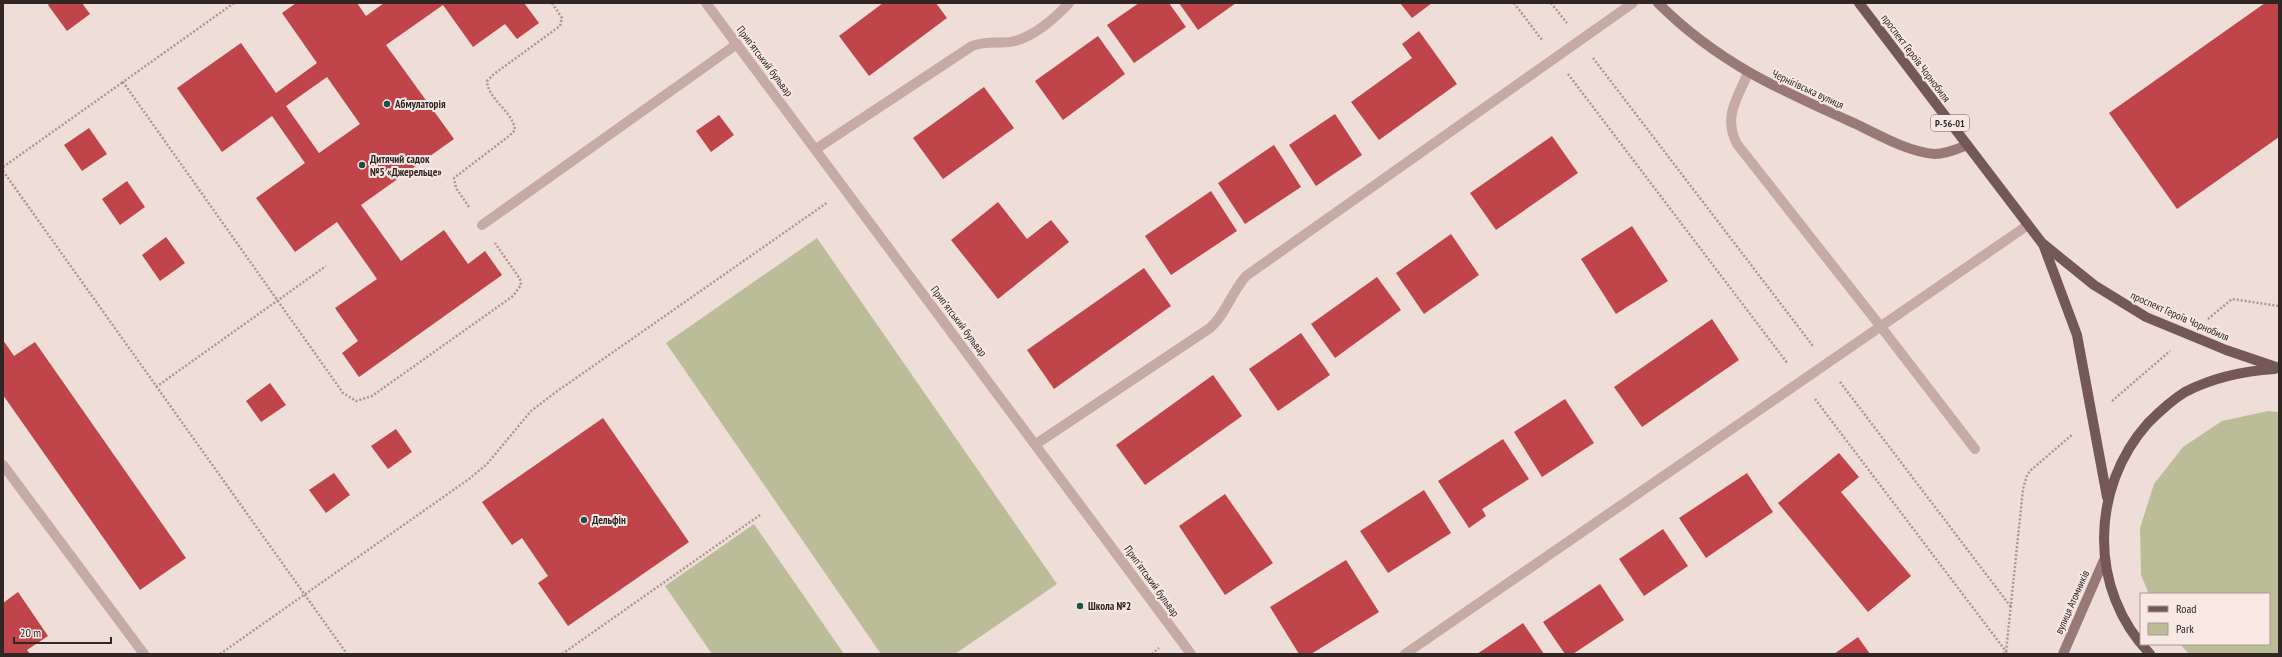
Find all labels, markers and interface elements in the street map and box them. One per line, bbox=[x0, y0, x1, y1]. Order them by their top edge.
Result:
street label: проспект Героїв Чорнобиля bbox=[1878, 11, 1954, 105]
street label: Припʼятський бульвар bbox=[734, 23, 796, 99]
street label: Чернігівська вулиця bbox=[1770, 66, 1846, 112]
place label: Абмулаторія bbox=[394, 97, 446, 111]
marker: Абмулаторія bbox=[382, 99, 392, 109]
road number: Р-56-01 bbox=[1931, 115, 1969, 131]
place label: Дитячий садок №5 «Джерельце» bbox=[370, 152, 442, 179]
marker: Дитячий садок №5 «Джерельце» bbox=[357, 160, 367, 170]
street label: Припʼятський бульвар bbox=[928, 283, 990, 359]
street label: проспект Героїв Чорнобиля bbox=[2129, 288, 2231, 344]
place label: Дельфін bbox=[592, 513, 626, 527]
marker: Дельфін bbox=[579, 515, 589, 525]
street label: Припʼятський бульвар bbox=[1121, 543, 1183, 620]
street label: вулиця Атомників bbox=[2052, 567, 2093, 636]
legend bbox=[2140, 593, 2270, 645]
place label: Школа №2 bbox=[1088, 599, 1131, 613]
marker: Школа №2 bbox=[1075, 601, 1085, 611]
text: Road bbox=[2176, 601, 2196, 616]
scale bar bbox=[14, 619, 111, 645]
text: Park bbox=[2176, 621, 2194, 636]
text: 20 m bbox=[20, 625, 41, 640]

